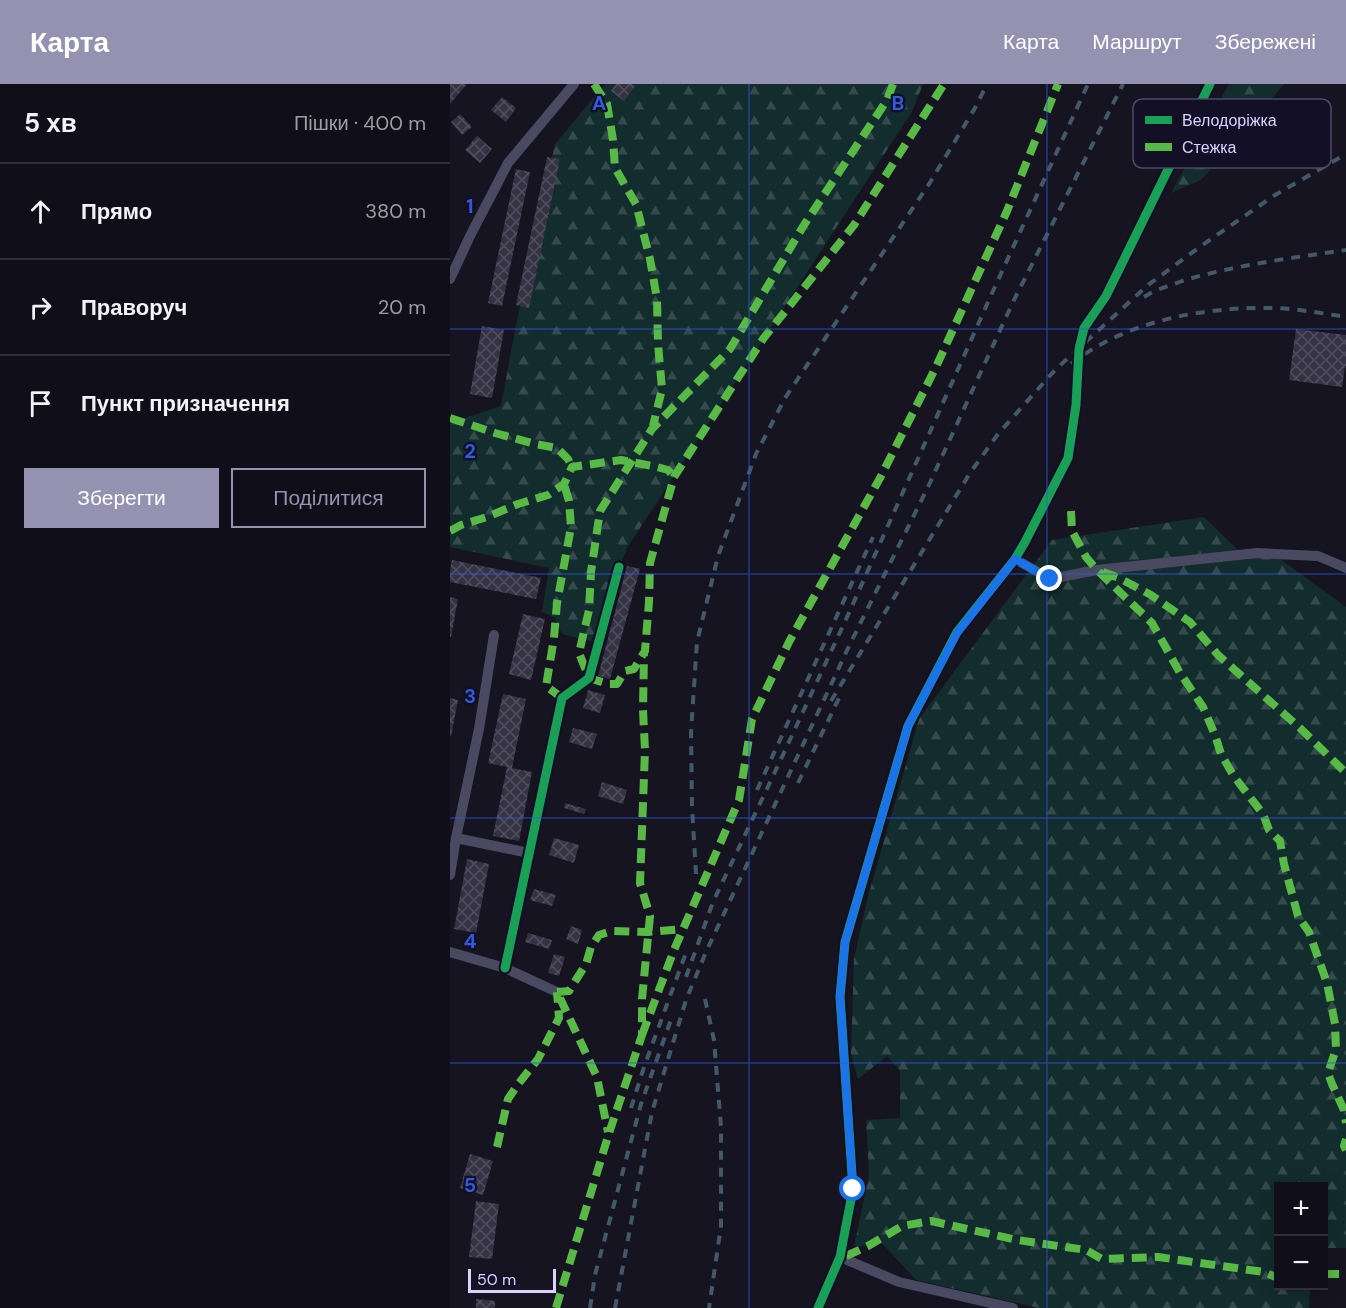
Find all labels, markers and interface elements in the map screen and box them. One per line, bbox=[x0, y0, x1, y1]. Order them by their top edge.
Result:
text: Карта bbox=[30, 24, 109, 61]
text: Карта bbox=[1003, 28, 1059, 56]
text: Маршрут bbox=[1092, 28, 1182, 56]
text: Збережені bbox=[1215, 28, 1316, 56]
text: A bbox=[592, 90, 606, 116]
text: B bbox=[892, 90, 904, 116]
legend bbox=[1133, 99, 1331, 168]
text: 5 хв bbox=[24, 106, 77, 140]
text: Пішки · 400 m bbox=[294, 110, 426, 136]
text: Велодоріжка bbox=[1182, 110, 1277, 131]
text: Стежка bbox=[1182, 137, 1236, 158]
text: 1 bbox=[466, 193, 474, 219]
icon: ahead bbox=[24, 195, 57, 228]
text: Прямо bbox=[81, 197, 152, 226]
text: 380 m bbox=[365, 198, 426, 224]
icon: right bbox=[24, 291, 57, 324]
text: Праворуч bbox=[81, 293, 187, 322]
text: 20 m bbox=[378, 294, 426, 320]
icon: arrive bbox=[24, 387, 57, 420]
text: Пункт призначення bbox=[81, 389, 290, 418]
text: 2 bbox=[464, 438, 476, 464]
button: Зберегти bbox=[24, 468, 219, 528]
button: Поділитися bbox=[231, 468, 426, 528]
route end bbox=[1036, 565, 1062, 591]
text: 3 bbox=[464, 683, 476, 709]
text: 4 bbox=[464, 928, 477, 954]
text: 5 bbox=[464, 1172, 476, 1198]
route start bbox=[839, 1175, 865, 1201]
map controls bbox=[1274, 1182, 1328, 1290]
button: + bbox=[1274, 1182, 1328, 1236]
button: − bbox=[1274, 1236, 1328, 1290]
scale bar bbox=[468, 1266, 556, 1294]
text: 50 m bbox=[477, 1269, 516, 1290]

